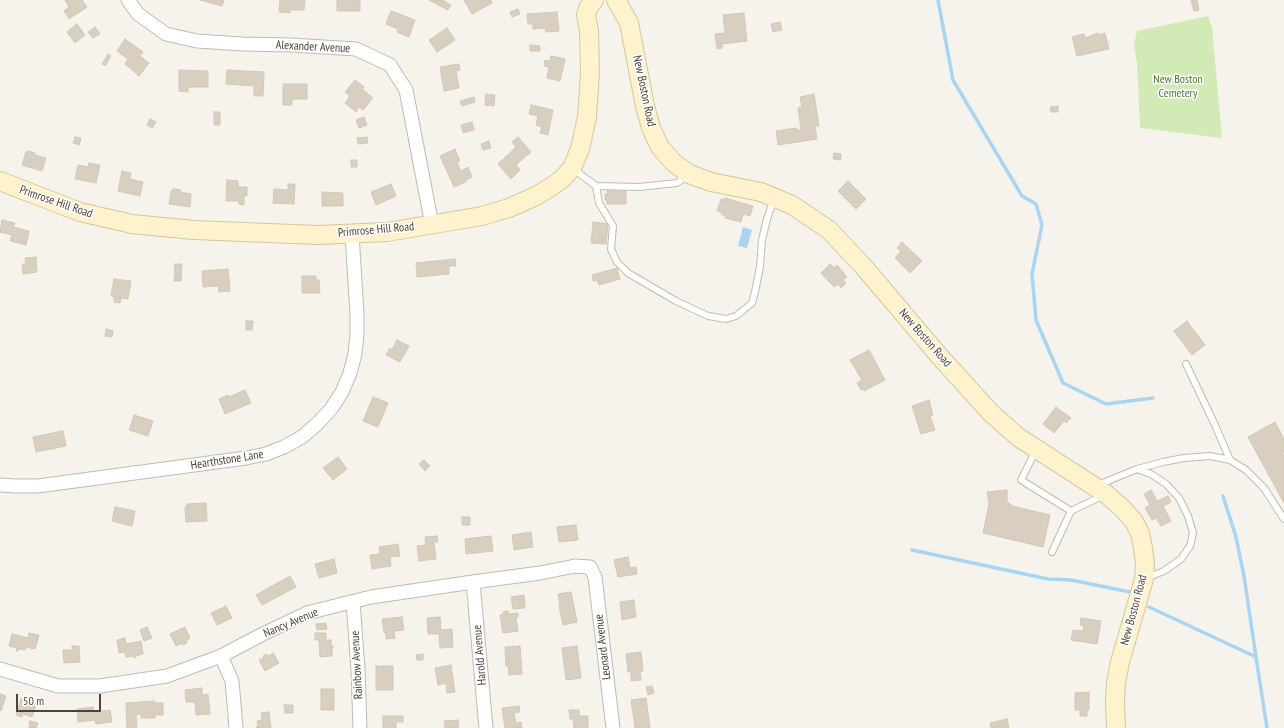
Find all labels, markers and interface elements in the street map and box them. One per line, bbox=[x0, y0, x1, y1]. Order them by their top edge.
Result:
street label: Alexander Avenue bbox=[275, 38, 351, 56]
street label: New Boston Road bbox=[629, 54, 659, 128]
park label: New Boston Cemetery bbox=[1153, 73, 1203, 101]
street label: Primrose Hill Road bbox=[18, 183, 94, 221]
street label: Primrose Hill Road bbox=[337, 219, 415, 241]
street label: New Boston Road bbox=[896, 306, 954, 370]
street label: Hearthstone Lane bbox=[190, 447, 264, 473]
street label: New Boston Road bbox=[1118, 573, 1150, 647]
street label: Nancy Avenue bbox=[261, 605, 321, 641]
street label: Leonard Avenue bbox=[592, 613, 614, 681]
street label: Harold Avenue bbox=[470, 624, 490, 686]
street label: Rainbow Avenue bbox=[348, 630, 366, 700]
scale bar bbox=[18, 686, 103, 712]
text: 50 m bbox=[23, 693, 44, 708]

